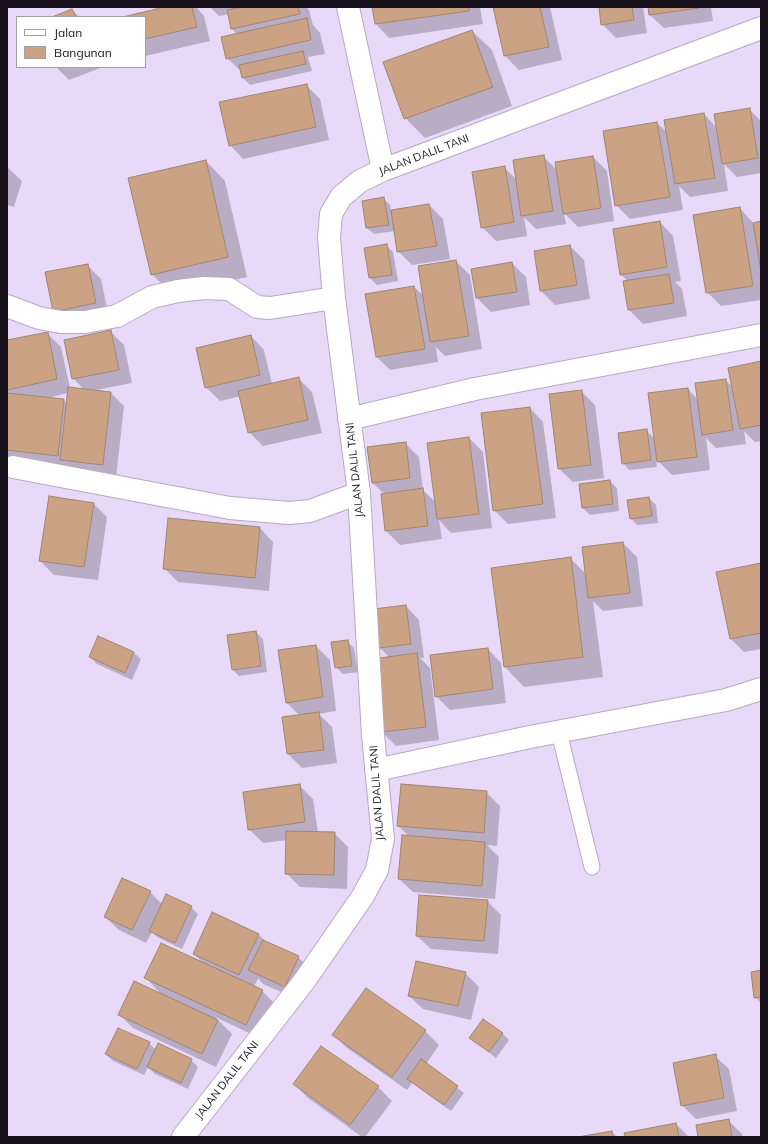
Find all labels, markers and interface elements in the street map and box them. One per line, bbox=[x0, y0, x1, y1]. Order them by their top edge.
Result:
legend bbox=[16, 16, 146, 68]
text: Jalan bbox=[54, 25, 82, 40]
text: Bangunan bbox=[54, 45, 112, 60]
street label: JALAN DALIL TANI bbox=[377, 132, 471, 178]
street label: JALAN DALIL TANI bbox=[343, 422, 367, 518]
street label: JALAN DALIL TANI bbox=[367, 745, 387, 841]
street label: JALAN DALIL TANI bbox=[192, 1038, 262, 1122]

